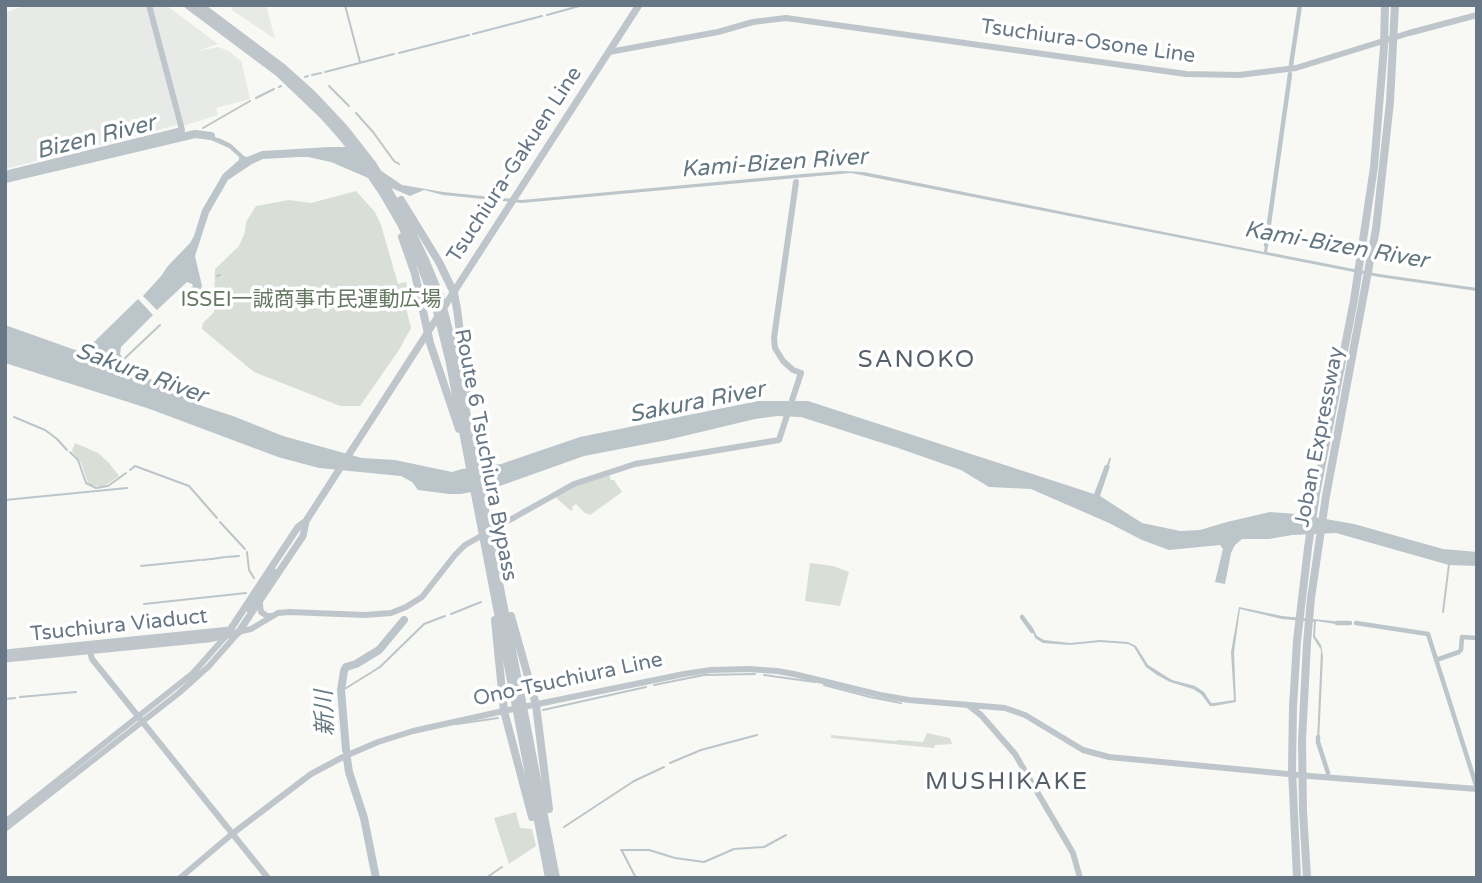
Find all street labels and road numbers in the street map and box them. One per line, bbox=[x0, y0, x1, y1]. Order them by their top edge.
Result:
street label: Tsuchiura-Osone Line bbox=[979, 14, 1197, 70]
street label: Tsuchiura-Gakuen Line bbox=[442, 62, 588, 268]
street label: Route 6 Tsuchiura Bypass bbox=[448, 327, 522, 583]
street label: Joban Expressway bbox=[1290, 345, 1350, 529]
street label: Tsuchiura Viaduct bbox=[29, 604, 209, 648]
street label: Ono-Tsuchiura Line bbox=[471, 648, 665, 712]

